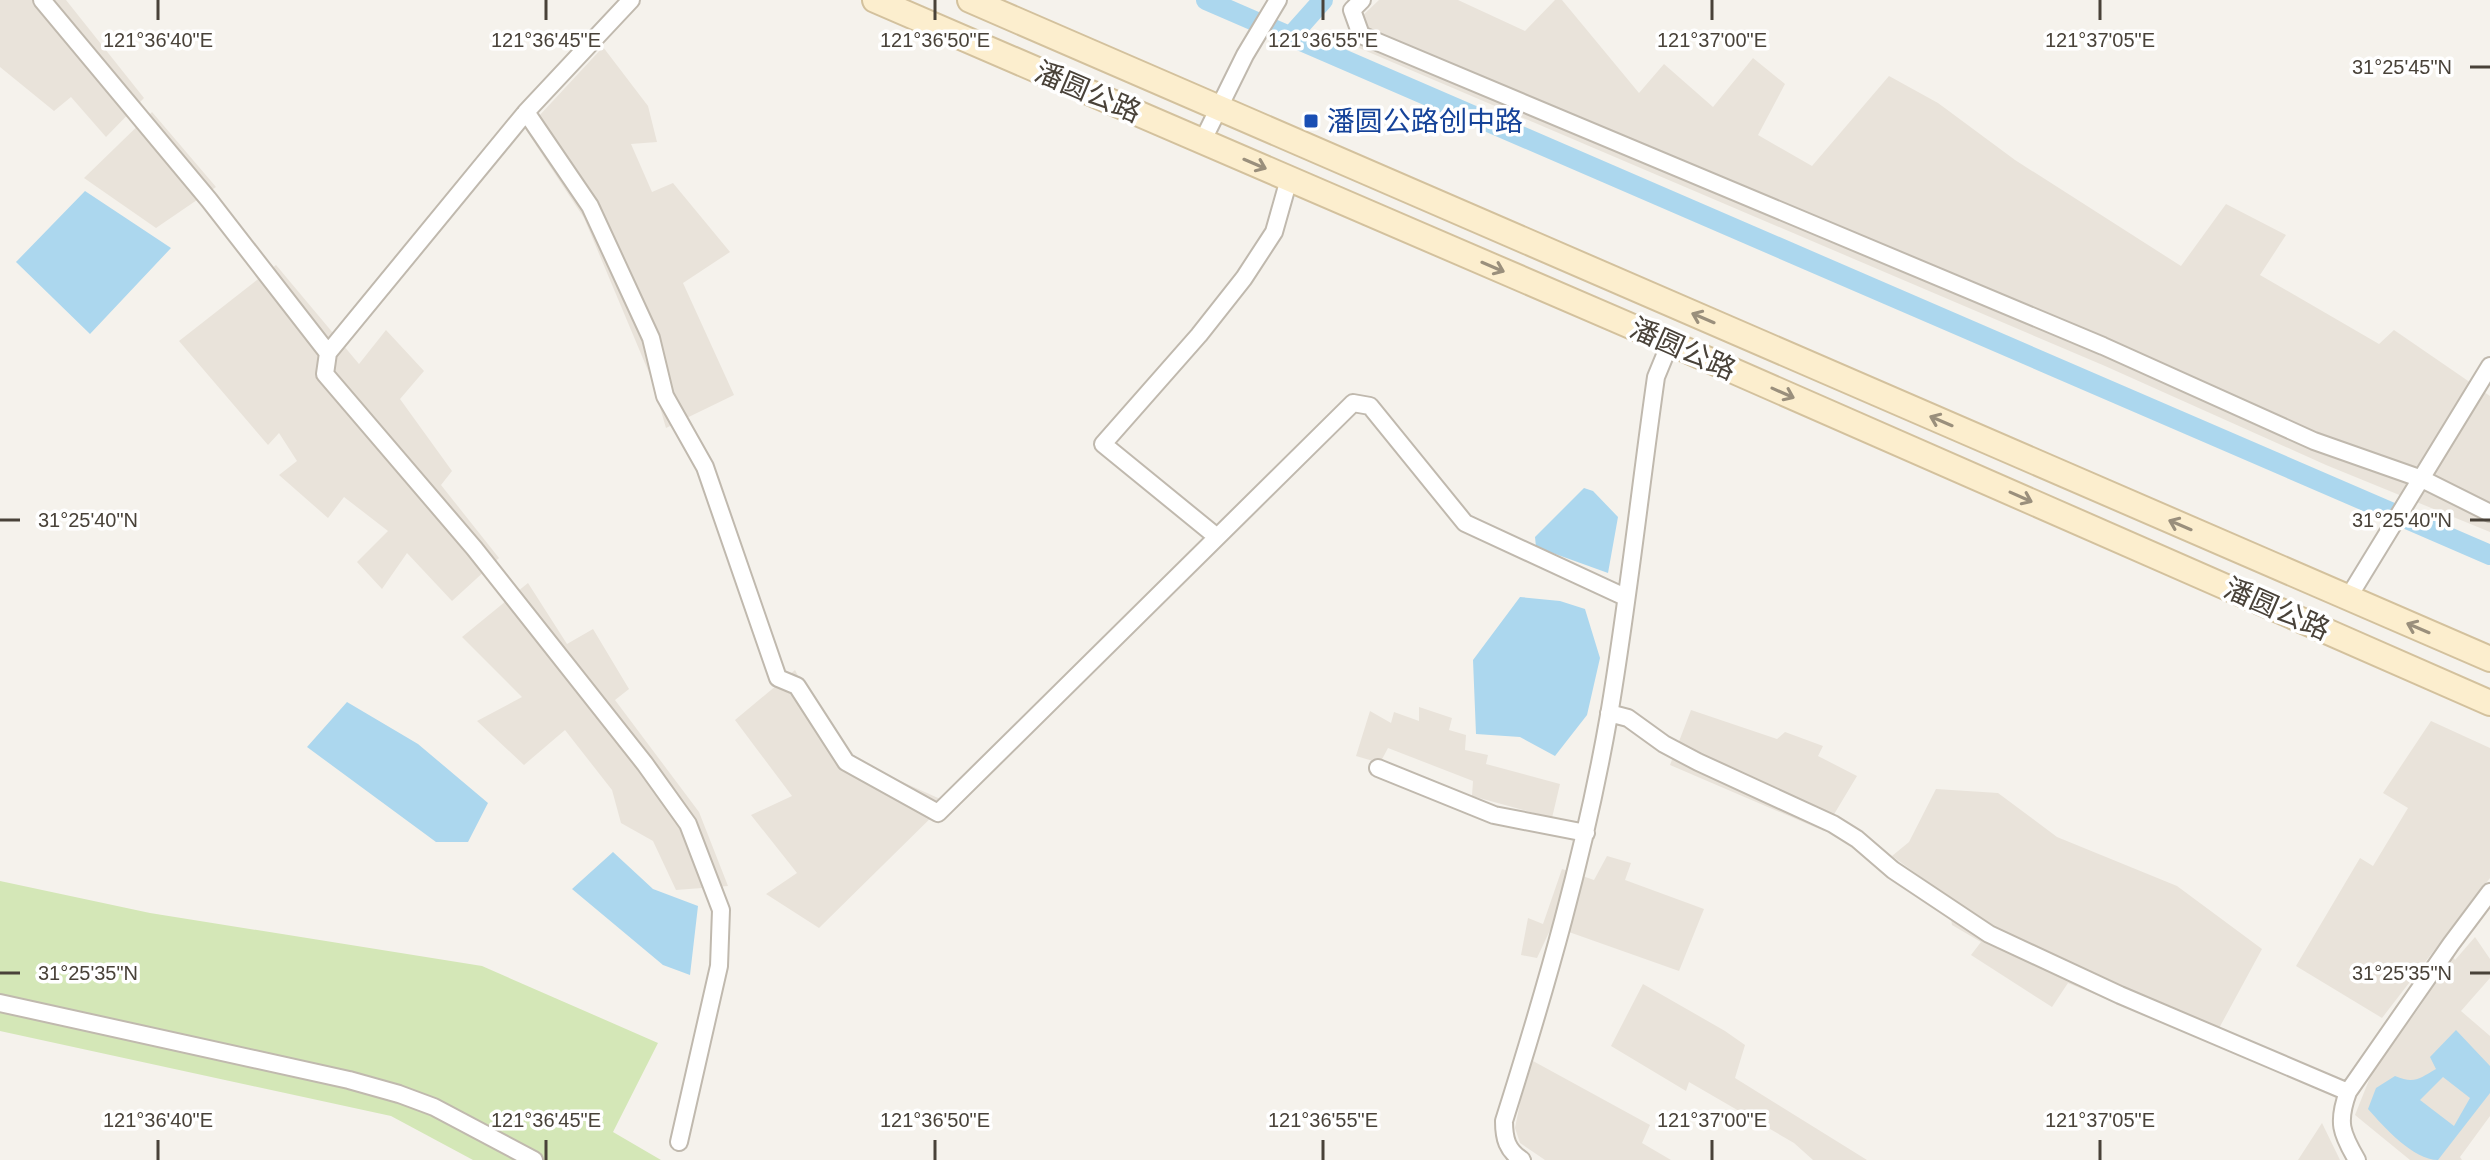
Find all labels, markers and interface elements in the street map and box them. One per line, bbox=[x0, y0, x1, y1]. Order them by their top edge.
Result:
text: 121°36'40"E bbox=[103, 29, 213, 51]
text: 121°36'45"E bbox=[491, 29, 601, 51]
text: 121°36'50"E bbox=[880, 29, 990, 51]
text: 121°36'55"E bbox=[1268, 29, 1378, 51]
text: 121°37'00"E bbox=[1657, 29, 1767, 51]
text: 121°37'05"E bbox=[2045, 29, 2155, 51]
street label: 潘圆公路 bbox=[1030, 56, 1146, 128]
text: 31°25'45"N bbox=[2352, 56, 2452, 78]
place label: 潘圆公路创中路 bbox=[1327, 106, 1523, 137]
marker: 潘圆公路创中路 bbox=[1302, 112, 1320, 130]
one-way arrow bbox=[1243, 157, 1267, 172]
one-way arrow bbox=[1481, 261, 1505, 276]
one-way arrow bbox=[1691, 309, 1716, 324]
street label: 潘圆公路 bbox=[1626, 312, 1740, 386]
one-way arrow bbox=[1771, 386, 1795, 401]
one-way arrow bbox=[1930, 413, 1954, 428]
one-way arrow bbox=[2009, 491, 2033, 506]
text: 31°25'40"N bbox=[38, 509, 138, 531]
text: 31°25'40"N bbox=[2352, 509, 2452, 531]
one-way arrow bbox=[2168, 516, 2193, 531]
street label: 潘圆公路 bbox=[2220, 572, 2334, 646]
one-way arrow bbox=[2407, 620, 2431, 635]
text: 31°25'35"N bbox=[38, 962, 138, 984]
text: 31°25'35"N bbox=[2352, 962, 2452, 984]
text: 121°36'40"E bbox=[103, 1109, 213, 1131]
text: 121°36'45"E bbox=[491, 1109, 601, 1131]
text: 121°36'50"E bbox=[880, 1109, 990, 1131]
text: 121°36'55"E bbox=[1268, 1109, 1378, 1131]
text: 121°37'00"E bbox=[1657, 1109, 1767, 1131]
text: 121°37'05"E bbox=[2045, 1109, 2155, 1131]

